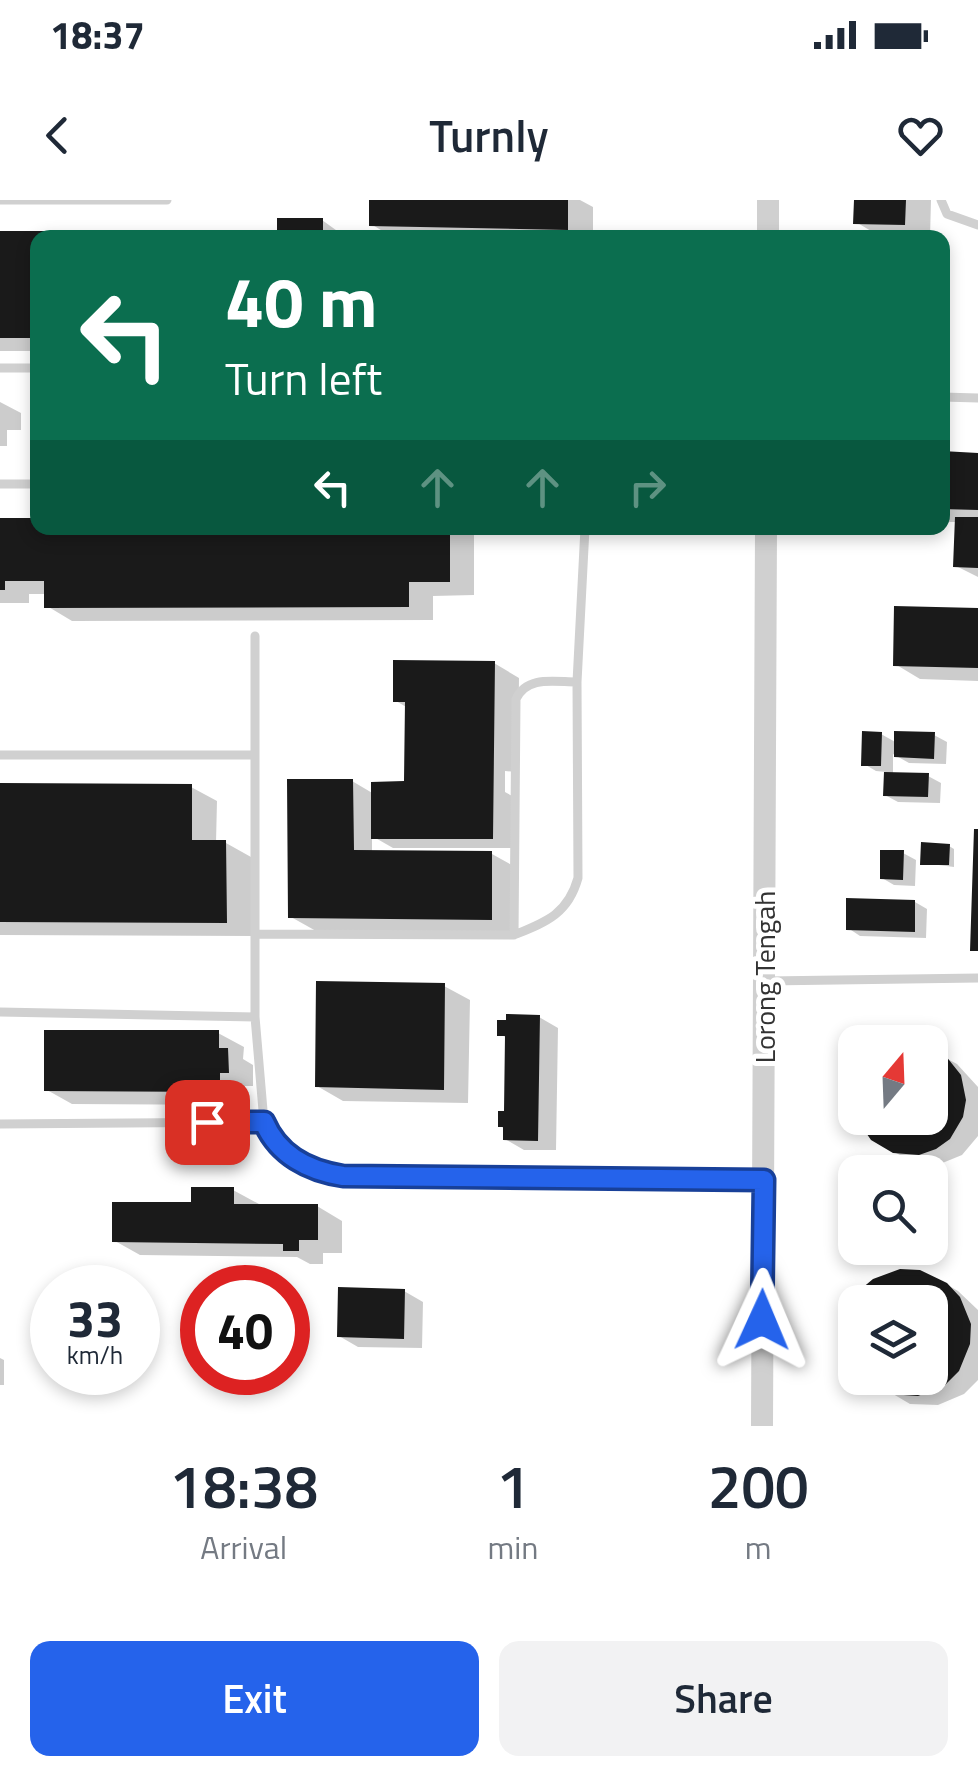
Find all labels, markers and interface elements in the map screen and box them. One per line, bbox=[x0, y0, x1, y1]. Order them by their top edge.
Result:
text: 18:37 bbox=[50, 6, 145, 64]
text: Turnly bbox=[429, 101, 549, 169]
icon: back bbox=[30, 108, 85, 163]
icon: heart bbox=[893, 108, 948, 163]
text: 40 m bbox=[225, 248, 378, 354]
icon: left bbox=[60, 270, 190, 400]
text: Turn left bbox=[225, 344, 382, 412]
icon: left bbox=[305, 460, 360, 515]
icon: ahead bbox=[410, 460, 465, 515]
icon: ahead bbox=[515, 460, 570, 515]
icon: right bbox=[620, 460, 675, 515]
street label: Lorong Tengah bbox=[743, 891, 786, 1063]
north arrow bbox=[838, 1025, 948, 1135]
map controls bbox=[838, 1025, 948, 1395]
pin bbox=[165, 1080, 250, 1165]
icon: arrive bbox=[180, 1095, 235, 1150]
button: search bbox=[838, 1155, 948, 1265]
speed limit sign: 40 bbox=[180, 1265, 310, 1395]
position arrow bbox=[710, 1268, 814, 1372]
text: 33 bbox=[67, 1280, 123, 1356]
button: layers bbox=[838, 1285, 948, 1395]
text: km/h bbox=[67, 1336, 123, 1374]
text: 18:38 bbox=[169, 1440, 318, 1531]
text: 1 bbox=[496, 1440, 530, 1531]
text: 200 bbox=[708, 1440, 809, 1531]
text: Arrival bbox=[200, 1523, 287, 1571]
text: min bbox=[487, 1523, 538, 1571]
text: m bbox=[745, 1523, 772, 1571]
button: Exit bbox=[30, 1641, 479, 1756]
button: Share bbox=[499, 1641, 948, 1756]

